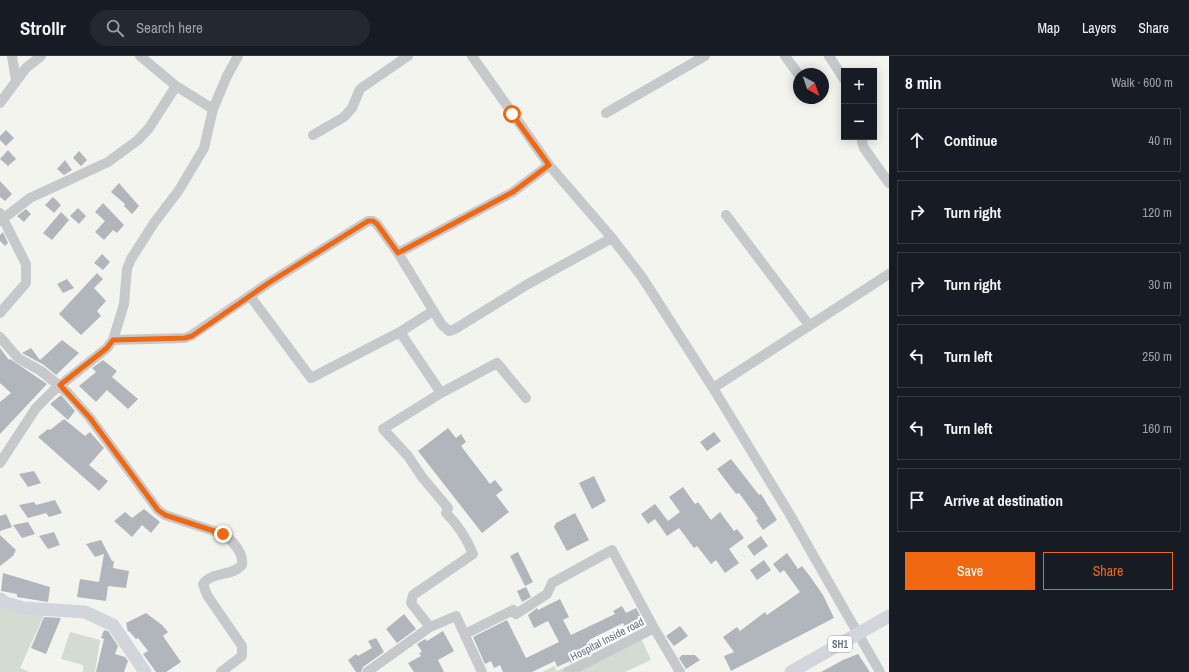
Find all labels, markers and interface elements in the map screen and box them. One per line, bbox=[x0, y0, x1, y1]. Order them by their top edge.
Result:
search box bbox=[90, 10, 370, 46]
text: Strollr bbox=[20, 15, 66, 41]
icon: search bbox=[104, 17, 126, 39]
text: Search here bbox=[136, 17, 203, 38]
text: Map bbox=[1038, 19, 1060, 37]
text: Layers bbox=[1082, 19, 1116, 37]
text: Share bbox=[1138, 19, 1169, 37]
north arrow bbox=[793, 68, 829, 104]
map controls bbox=[841, 68, 877, 140]
button: + bbox=[841, 68, 877, 104]
text: 8 min bbox=[905, 71, 941, 94]
text: Walk · 600 m bbox=[1111, 74, 1173, 91]
button: − bbox=[841, 104, 877, 140]
route start bbox=[503, 105, 521, 123]
icon: ahead bbox=[906, 129, 928, 151]
text: Continue bbox=[944, 130, 997, 151]
text: 40 m bbox=[1148, 132, 1172, 149]
icon: right bbox=[906, 201, 928, 223]
text: Turn right bbox=[944, 202, 1001, 223]
text: 120 m bbox=[1142, 204, 1172, 221]
icon: right bbox=[906, 273, 928, 295]
text: Turn right bbox=[944, 274, 1001, 295]
text: 30 m bbox=[1148, 276, 1172, 293]
icon: left bbox=[906, 345, 928, 367]
text: Turn left bbox=[944, 346, 992, 367]
text: 250 m bbox=[1142, 348, 1172, 365]
icon: left bbox=[906, 417, 928, 439]
text: Turn left bbox=[944, 418, 992, 439]
text: 160 m bbox=[1142, 420, 1172, 437]
icon: arrive bbox=[906, 489, 928, 511]
text: Arrive at destination bbox=[944, 490, 1063, 511]
route end bbox=[214, 525, 232, 543]
button: Save bbox=[905, 552, 1035, 590]
button: Share bbox=[1043, 552, 1173, 590]
street label: Hospital Inside road bbox=[568, 614, 646, 664]
road number: SH1 bbox=[828, 636, 852, 652]

